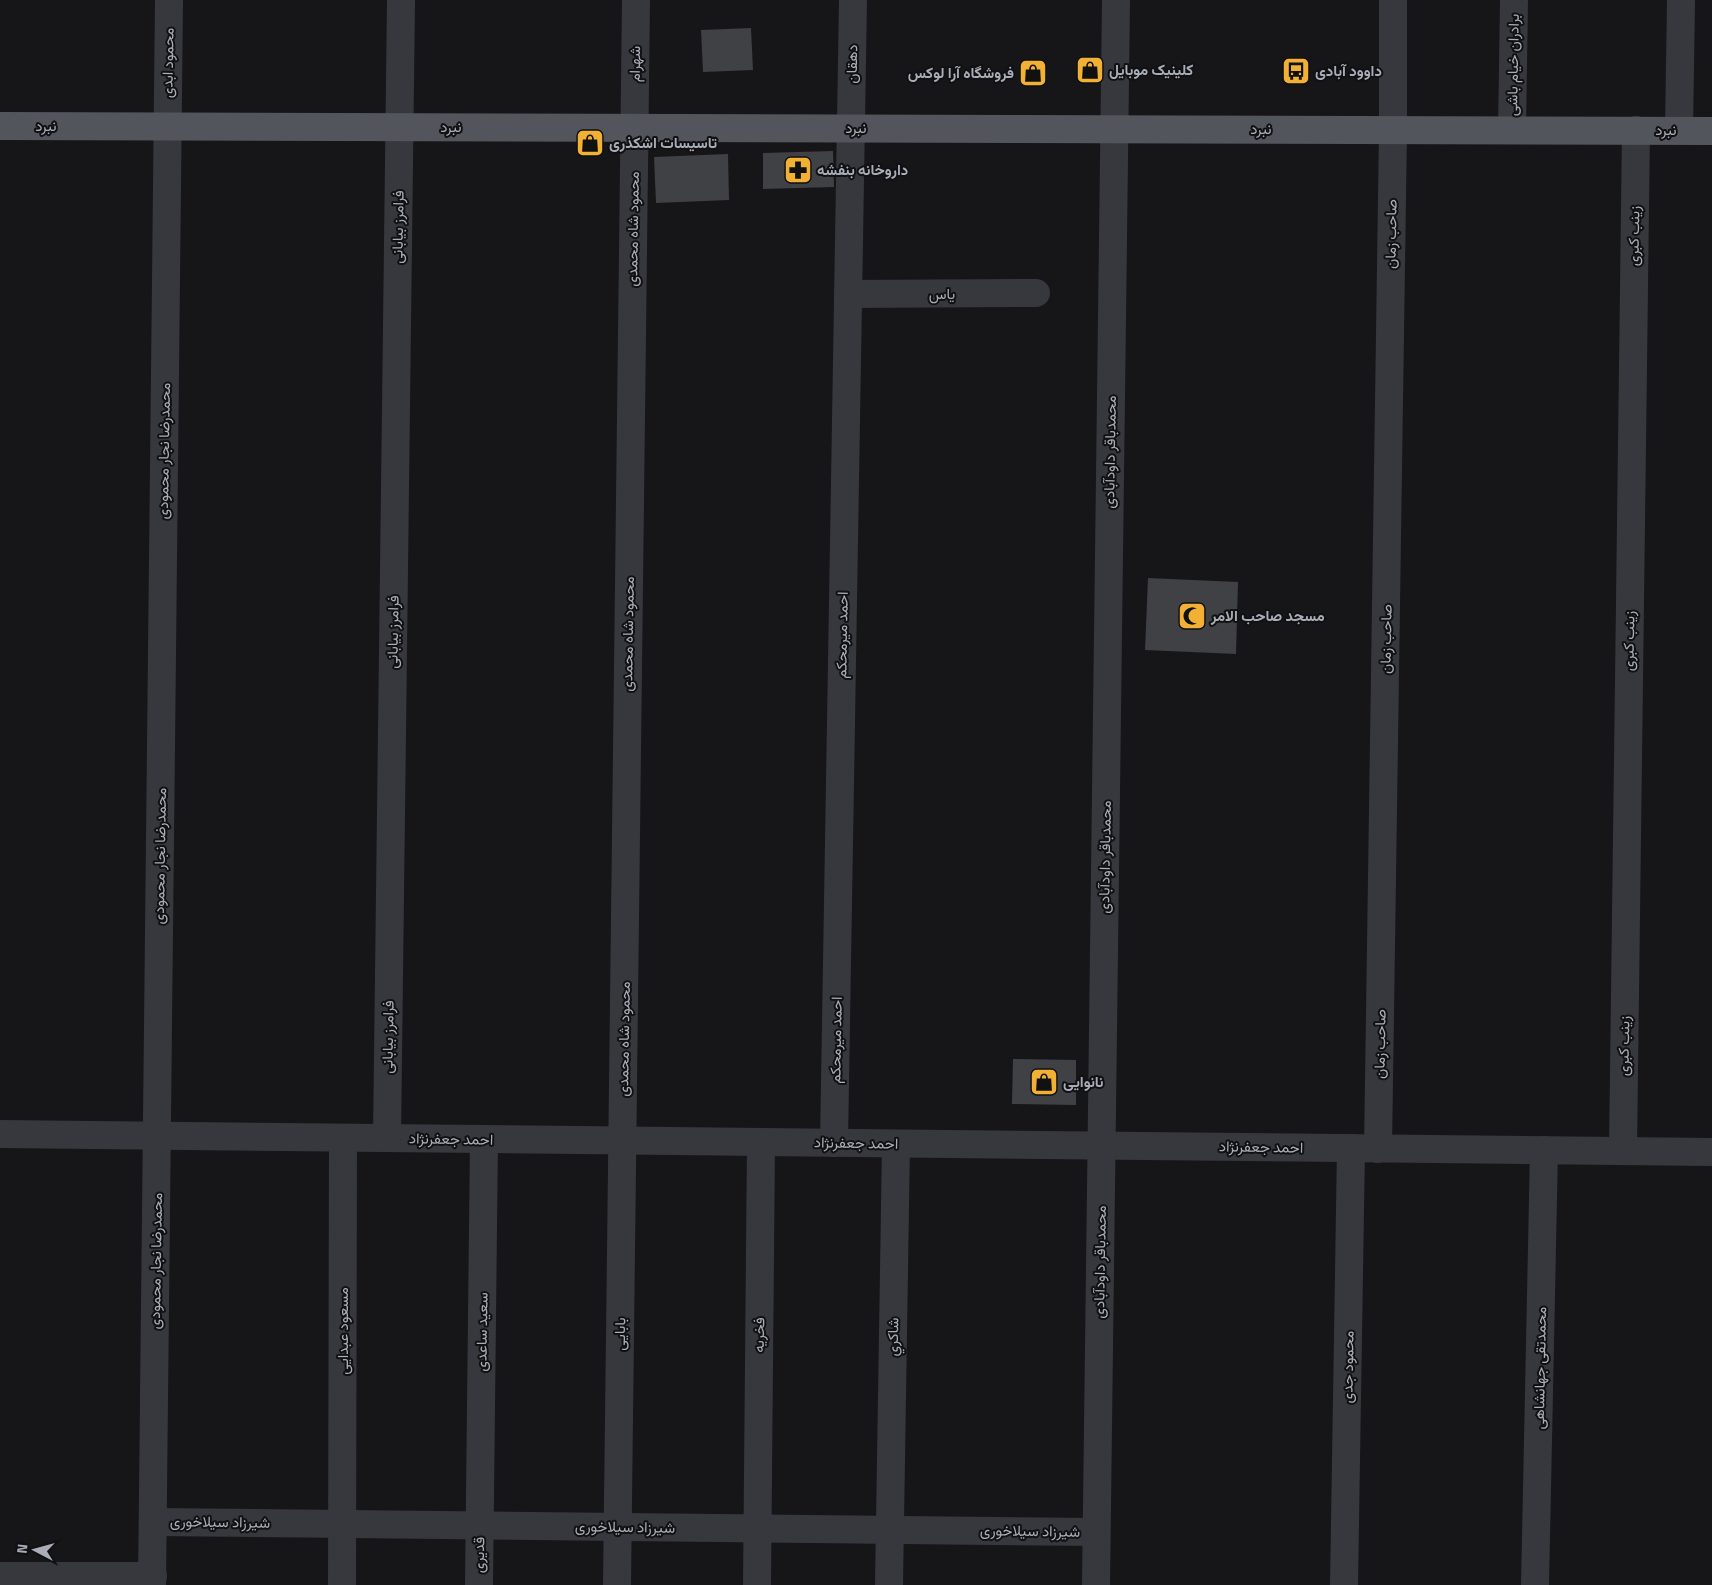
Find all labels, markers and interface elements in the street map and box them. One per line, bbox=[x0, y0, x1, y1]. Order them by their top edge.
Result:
street label: برادران خیام باشی bbox=[1500, 14, 1525, 116]
street label: محمود ابدی bbox=[155, 28, 180, 98]
street label: دهقان bbox=[840, 44, 863, 84]
street label: شهرام bbox=[623, 45, 646, 82]
shop icon: کلینیک موبایل bbox=[1075, 55, 1105, 85]
bus stop icon: داوود آبادی bbox=[1281, 56, 1311, 86]
shop icon: فروشگاه آرا لوکس bbox=[1018, 58, 1048, 88]
place label: کلینیک موبایل bbox=[1109, 58, 1193, 81]
place label: داوود آبادی bbox=[1315, 59, 1382, 82]
place label: فروشگاه آرا لوکس bbox=[908, 61, 1014, 84]
street label: نبرد bbox=[35, 114, 57, 137]
street label: نبرد bbox=[440, 115, 462, 138]
street label: نبرد bbox=[845, 116, 867, 139]
street label: نبرد bbox=[1250, 117, 1272, 140]
street label: نبرد bbox=[1655, 118, 1677, 141]
shop icon: تاسیسات اشکذری bbox=[575, 128, 605, 158]
place label: تاسیسات اشکذری bbox=[609, 131, 717, 154]
pharmacy icon: داروخانه بنفشه bbox=[783, 155, 813, 185]
place label: داروخانه بنفشه bbox=[817, 158, 908, 181]
street label: محمود شاه محمدی bbox=[620, 171, 645, 287]
street label: فرامرز بیابانی bbox=[385, 190, 410, 264]
street label: صاحب زمان bbox=[1378, 199, 1403, 269]
street label: زینب کبری bbox=[1621, 206, 1646, 266]
street label: یاس bbox=[929, 282, 955, 305]
street label: محمدرضا نجار محمودی bbox=[151, 382, 176, 520]
street label: محمدباقر داودآبادی bbox=[1097, 395, 1122, 509]
street label: محمود شاه محمدی bbox=[615, 576, 640, 692]
street label: احمد میرمحکم bbox=[829, 591, 854, 679]
street label: فرامرز بیابانی bbox=[380, 595, 405, 669]
mosque icon: مسجد صاحب الامر bbox=[1177, 601, 1207, 631]
place label: مسجد صاحب الامر bbox=[1210, 604, 1325, 627]
street label: صاحب زمان bbox=[1373, 604, 1398, 674]
street label: زینب کبری bbox=[1616, 611, 1641, 671]
street label: محمدرضا نجار محمودی bbox=[147, 787, 172, 925]
street label: محمدباقر داودآبادی bbox=[1092, 800, 1117, 914]
street label: محمود شاه محمدی bbox=[611, 981, 636, 1097]
street label: احمد میرمحکم bbox=[823, 996, 848, 1084]
street label: فرامرز بیابانی bbox=[375, 1000, 400, 1074]
street label: صاحب زمان bbox=[1367, 1009, 1392, 1079]
street label: زینب کبری bbox=[1611, 1016, 1636, 1076]
shop icon: نانوایی bbox=[1029, 1067, 1059, 1097]
place label: نانوایی bbox=[1063, 1070, 1103, 1093]
street label: احمد جعفرنژاد bbox=[409, 1126, 493, 1151]
street label: احمد جعفرنژاد bbox=[814, 1130, 898, 1155]
street label: احمد جعفرنژاد bbox=[1219, 1134, 1303, 1159]
street label: محمدرضا نجار محمودی bbox=[143, 1192, 168, 1330]
street label: محمدباقر داودآبادی bbox=[1087, 1205, 1112, 1319]
street label: مسعود عبدایی bbox=[331, 1287, 354, 1375]
street label: سعید ساعدی bbox=[469, 1292, 494, 1372]
street label: محمدتقی جهانشاهی bbox=[1527, 1306, 1552, 1430]
street label: بابایی bbox=[608, 1317, 631, 1351]
street label: فخریه bbox=[747, 1317, 770, 1353]
street label: شاكري bbox=[881, 1317, 906, 1357]
street label: محمود جدی bbox=[1335, 1330, 1360, 1403]
street label: شیرزاد سیلاخوری bbox=[170, 1509, 270, 1534]
street label: شیرزاد سیلاخوری bbox=[575, 1514, 675, 1539]
street label: شیرزاد سیلاخوری bbox=[980, 1518, 1080, 1543]
north arrow bbox=[10, 1525, 60, 1575]
street label: قدیری bbox=[467, 1536, 490, 1573]
text: N bbox=[11, 1543, 33, 1555]

